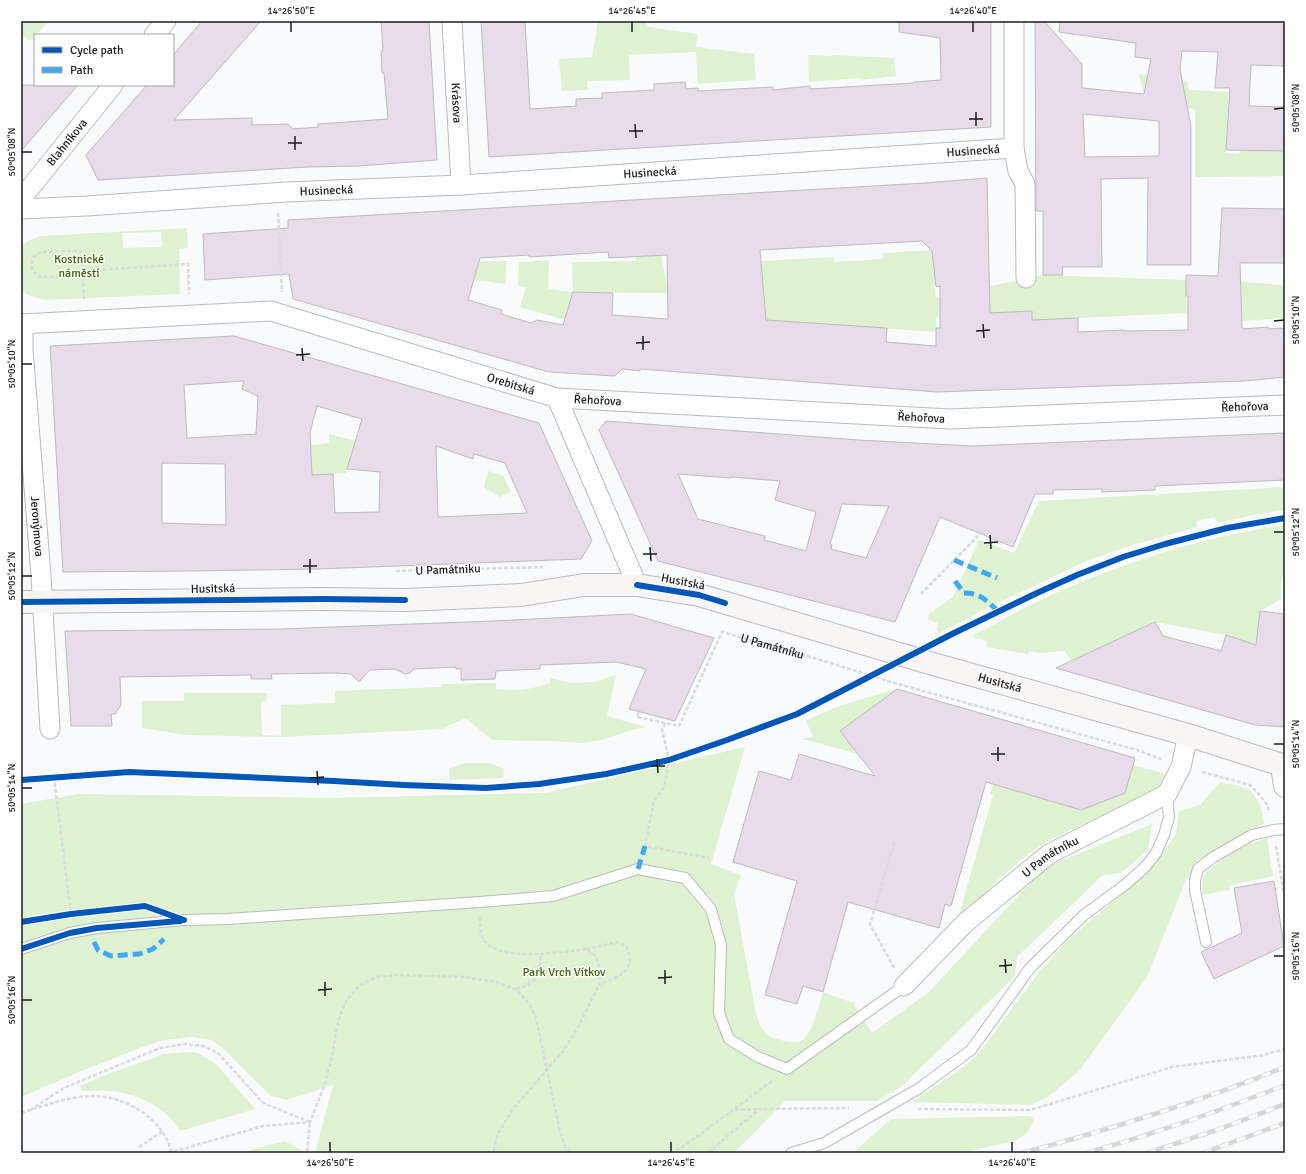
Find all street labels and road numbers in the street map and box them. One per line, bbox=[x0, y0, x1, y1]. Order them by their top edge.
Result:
street label: Krásova bbox=[448, 82, 465, 124]
street label: Blahníkova bbox=[43, 115, 90, 169]
street label: Husinecká bbox=[946, 141, 1000, 160]
street label: Husinecká bbox=[623, 163, 677, 182]
street label: Husinecká bbox=[299, 182, 353, 199]
street label: Orebitská bbox=[485, 370, 537, 398]
street label: Řehořova bbox=[573, 391, 622, 409]
street label: Řehořova bbox=[1221, 398, 1269, 415]
street label: Řehořova bbox=[897, 409, 945, 426]
street label: Jeronýmova bbox=[27, 495, 47, 557]
street label: U Památniku bbox=[415, 561, 481, 579]
street label: Husitská bbox=[660, 570, 706, 594]
street label: Husitská bbox=[191, 581, 235, 597]
street label: U Památníku bbox=[739, 630, 806, 662]
street label: Husitská bbox=[976, 669, 1023, 696]
street label: U Památníku bbox=[1019, 833, 1081, 881]

